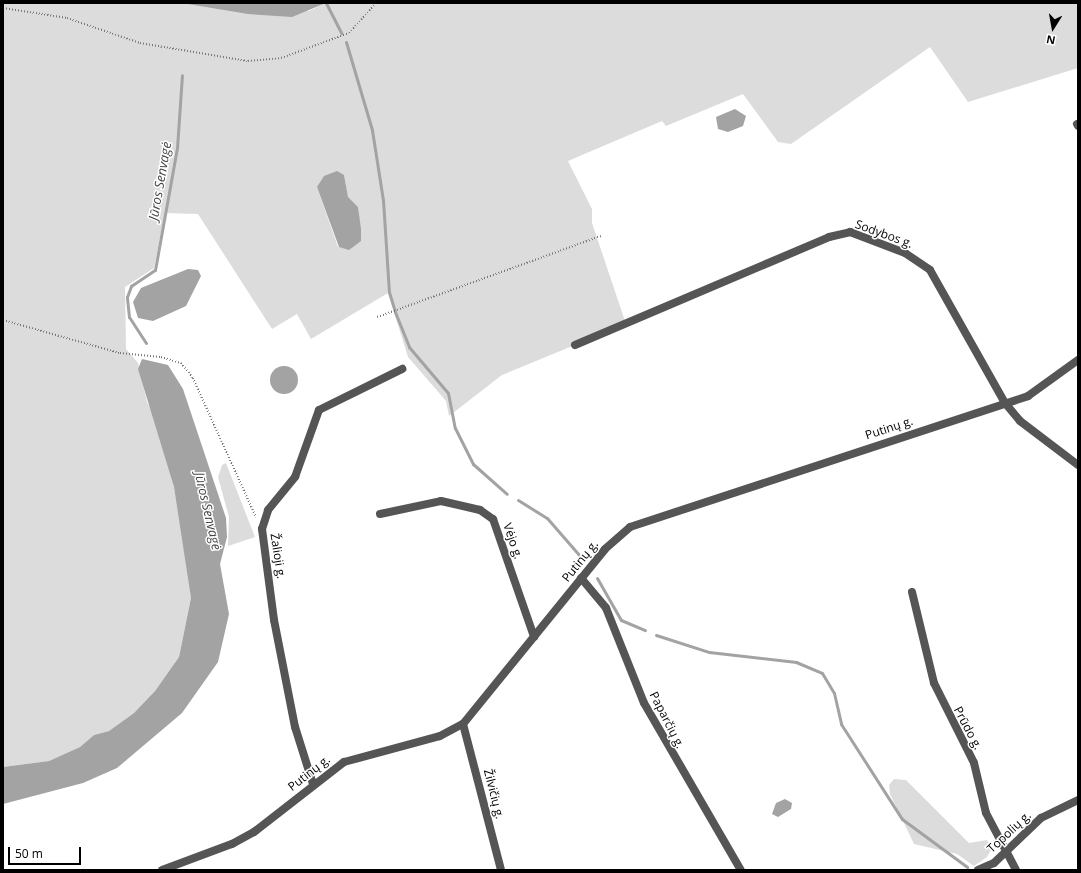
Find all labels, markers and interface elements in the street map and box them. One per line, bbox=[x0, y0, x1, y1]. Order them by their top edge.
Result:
north arrow bbox=[1033, 8, 1073, 48]
text: N bbox=[1045, 32, 1056, 48]
water label: Jūros Senvagė bbox=[145, 141, 175, 221]
street label: Sodybos g. bbox=[853, 217, 915, 251]
street label: Putinų g. bbox=[863, 414, 915, 442]
water label: Jūros Senvagė bbox=[191, 471, 225, 551]
street label: Vėjo g. bbox=[500, 521, 526, 561]
street label: Žalioji g. bbox=[267, 532, 289, 580]
street label: Putinų g. bbox=[559, 537, 601, 585]
street label: Paparčių g. bbox=[647, 689, 687, 751]
street label: Prūdo g. bbox=[951, 704, 985, 752]
street label: Putinų g. bbox=[285, 752, 333, 794]
street label: Žilvičių g. bbox=[481, 768, 507, 820]
street label: Topolių g. bbox=[984, 808, 1034, 856]
scale bar bbox=[10, 839, 83, 865]
text: 50 m bbox=[15, 845, 43, 862]

